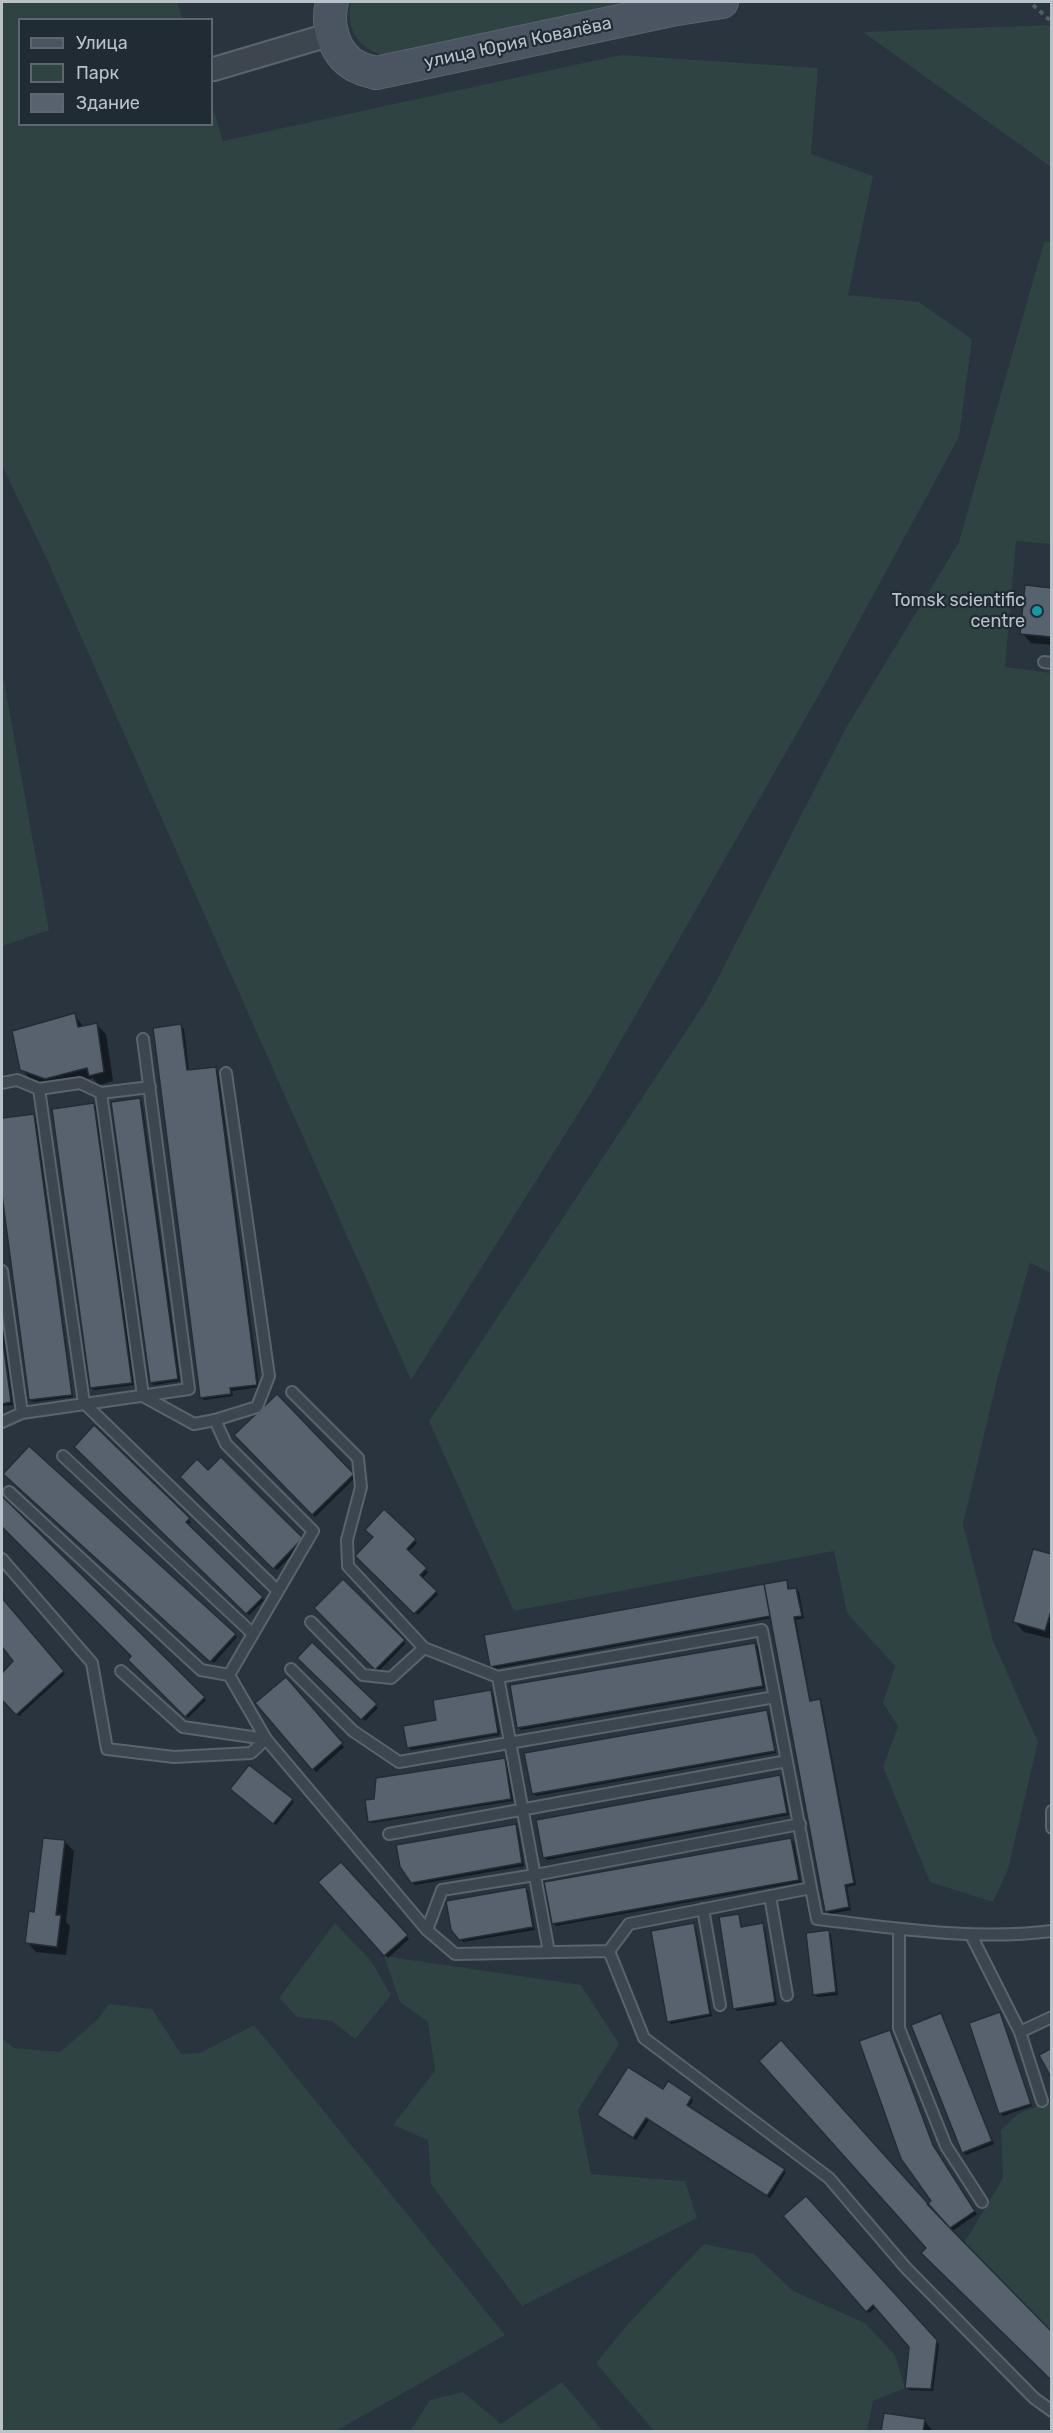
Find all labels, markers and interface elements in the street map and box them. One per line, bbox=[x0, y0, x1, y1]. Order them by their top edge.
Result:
street label: улица Юрия Ковалёва bbox=[422, 13, 614, 73]
legend bbox=[18, 18, 213, 126]
text: Улица bbox=[76, 32, 128, 54]
text: Парк bbox=[76, 62, 119, 84]
text: Здание bbox=[76, 92, 140, 114]
place label: Tomsk scientific centre bbox=[892, 590, 1025, 632]
marker: Tomsk scientific centre bbox=[1030, 604, 1044, 618]

